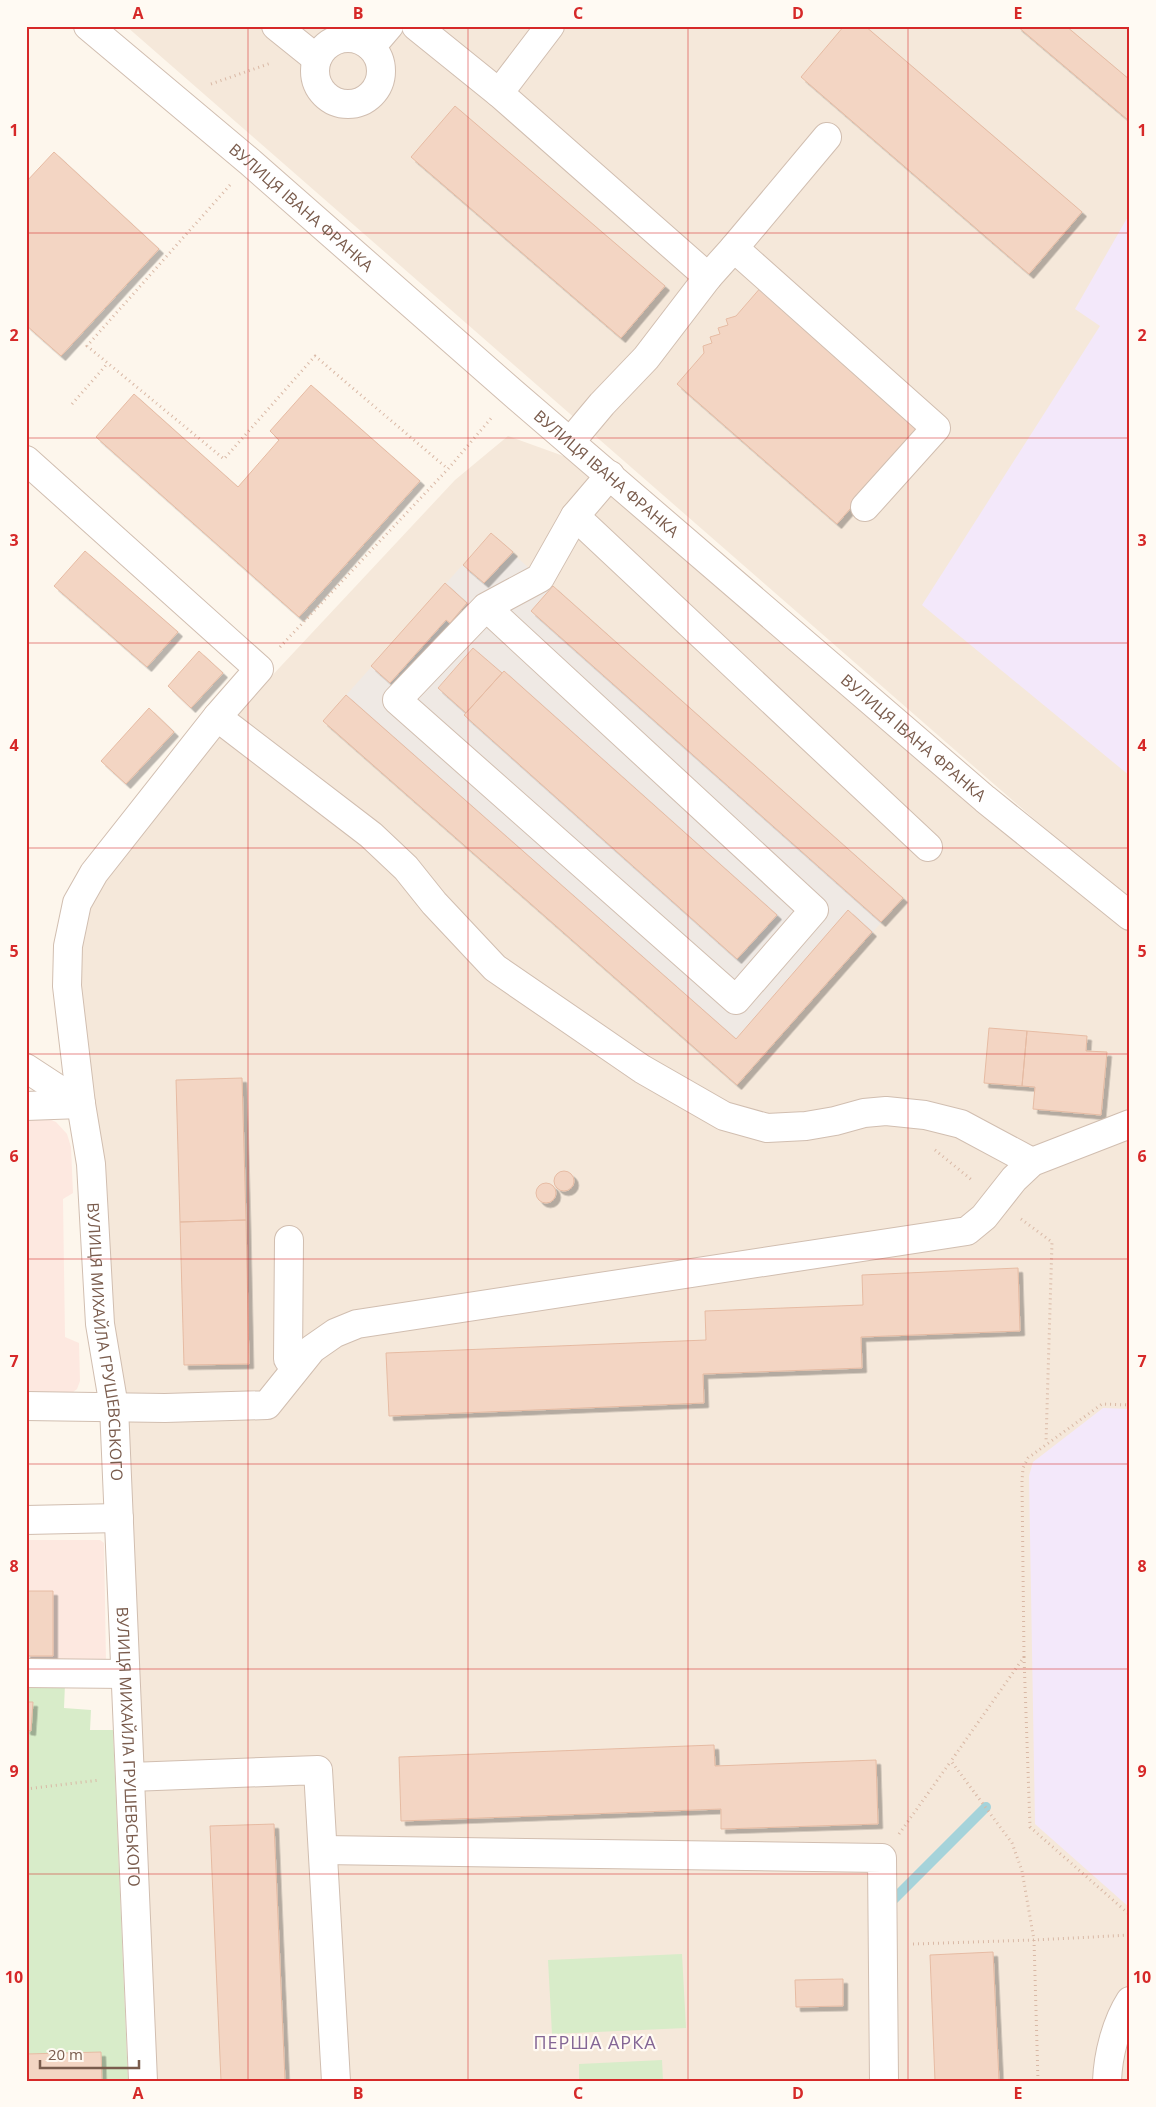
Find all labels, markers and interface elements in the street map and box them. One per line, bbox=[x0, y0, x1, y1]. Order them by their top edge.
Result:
text: A bbox=[132, 2, 144, 24]
text: B bbox=[353, 2, 363, 24]
text: C bbox=[573, 2, 583, 24]
text: D bbox=[792, 2, 804, 24]
text: E bbox=[1014, 2, 1023, 24]
text: 1 bbox=[9, 119, 19, 141]
text: 1 bbox=[1137, 119, 1147, 141]
street label: ВУЛИЦЯ ІВАНА ФРАНКА bbox=[225, 138, 379, 277]
text: 2 bbox=[9, 324, 19, 346]
text: 2 bbox=[1137, 324, 1147, 346]
street label: ВУЛИЦЯ ІВАНА ФРАНКА bbox=[529, 405, 685, 543]
text: 3 bbox=[9, 529, 19, 551]
text: 3 bbox=[1137, 529, 1147, 551]
street label: ВУЛИЦЯ ІВАНА ФРАНКА bbox=[836, 669, 992, 807]
text: 4 bbox=[9, 734, 19, 756]
text: 4 bbox=[1137, 734, 1147, 756]
text: 5 bbox=[9, 940, 19, 962]
text: 5 bbox=[1137, 940, 1147, 962]
text: 6 bbox=[9, 1145, 19, 1167]
text: 6 bbox=[1137, 1145, 1147, 1167]
street label: ВУЛИЦЯ МИХАЙЛА ГРУШЕВСЬКОГО bbox=[82, 1202, 128, 1482]
text: 7 bbox=[9, 1350, 19, 1372]
text: 7 bbox=[1137, 1350, 1147, 1372]
text: 8 bbox=[9, 1555, 19, 1577]
text: 8 bbox=[1137, 1555, 1147, 1577]
street label: ВУЛИЦЯ МИХАЙЛА ГРУШЕВСЬКОГО bbox=[112, 1606, 146, 1887]
text: 9 bbox=[9, 1760, 19, 1782]
text: 9 bbox=[1137, 1760, 1147, 1782]
text: 10 bbox=[5, 1966, 23, 1988]
text: 10 bbox=[1133, 1966, 1151, 1988]
district label: ПЕРША АРКА bbox=[533, 2030, 657, 2054]
scale bar bbox=[40, 2037, 139, 2069]
text: 20 m bbox=[48, 2044, 83, 2064]
text: A bbox=[132, 2082, 144, 2104]
text: B bbox=[353, 2082, 363, 2104]
text: C bbox=[573, 2082, 583, 2104]
text: D bbox=[792, 2082, 804, 2104]
text: E bbox=[1014, 2082, 1023, 2104]

